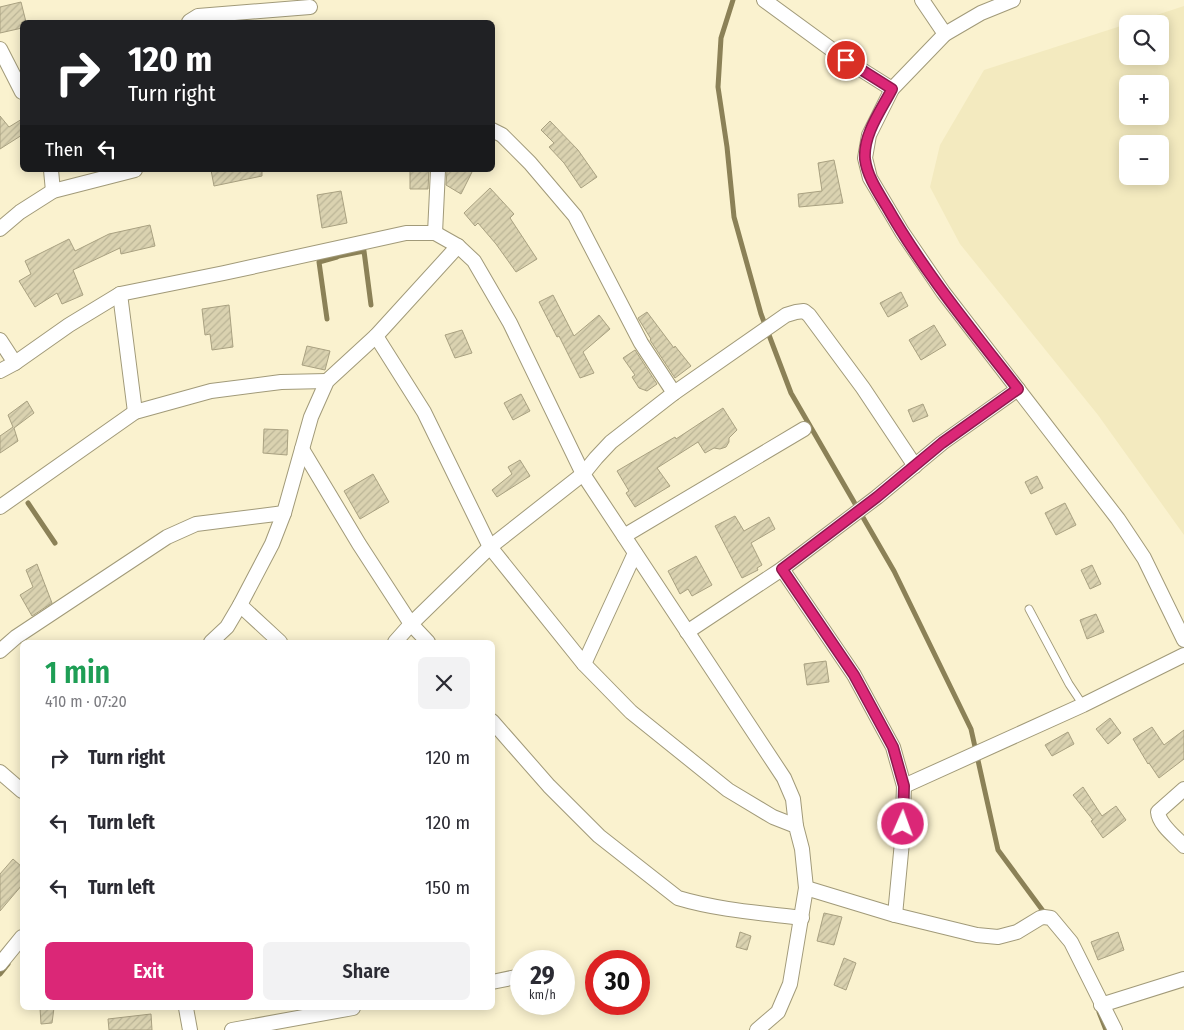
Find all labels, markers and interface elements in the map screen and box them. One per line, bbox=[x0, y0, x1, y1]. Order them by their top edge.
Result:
map controls bbox=[1119, 15, 1169, 185]
button: search bbox=[1119, 15, 1169, 65]
text: 120 m bbox=[128, 38, 212, 80]
pin bbox=[825, 39, 867, 81]
icon: right bbox=[45, 40, 110, 105]
icon: arrive bbox=[832, 46, 860, 74]
button: + bbox=[1119, 75, 1169, 125]
text: Turn right bbox=[128, 80, 216, 107]
icon: left bbox=[93, 135, 121, 163]
button: − bbox=[1119, 135, 1169, 185]
text: Then bbox=[45, 138, 83, 161]
text: 1 min bbox=[45, 655, 110, 691]
button: close bbox=[418, 657, 470, 709]
text: 410 m · 07:20 bbox=[45, 692, 127, 711]
icon: right bbox=[45, 744, 73, 772]
text: Turn right bbox=[88, 746, 165, 769]
text: 120 m bbox=[425, 746, 470, 769]
position arrow bbox=[876, 797, 928, 849]
icon: left bbox=[45, 809, 73, 837]
text: Turn left bbox=[88, 811, 155, 834]
text: 120 m bbox=[425, 811, 470, 834]
icon: left bbox=[45, 874, 73, 902]
text: Turn left bbox=[88, 876, 155, 899]
text: 150 m bbox=[425, 876, 470, 899]
button: Exit bbox=[45, 942, 253, 1000]
button: Share bbox=[263, 942, 470, 1000]
speed limit sign: 30 bbox=[585, 950, 650, 1015]
text: 29 bbox=[530, 961, 555, 991]
text: km/h bbox=[529, 988, 556, 1002]

